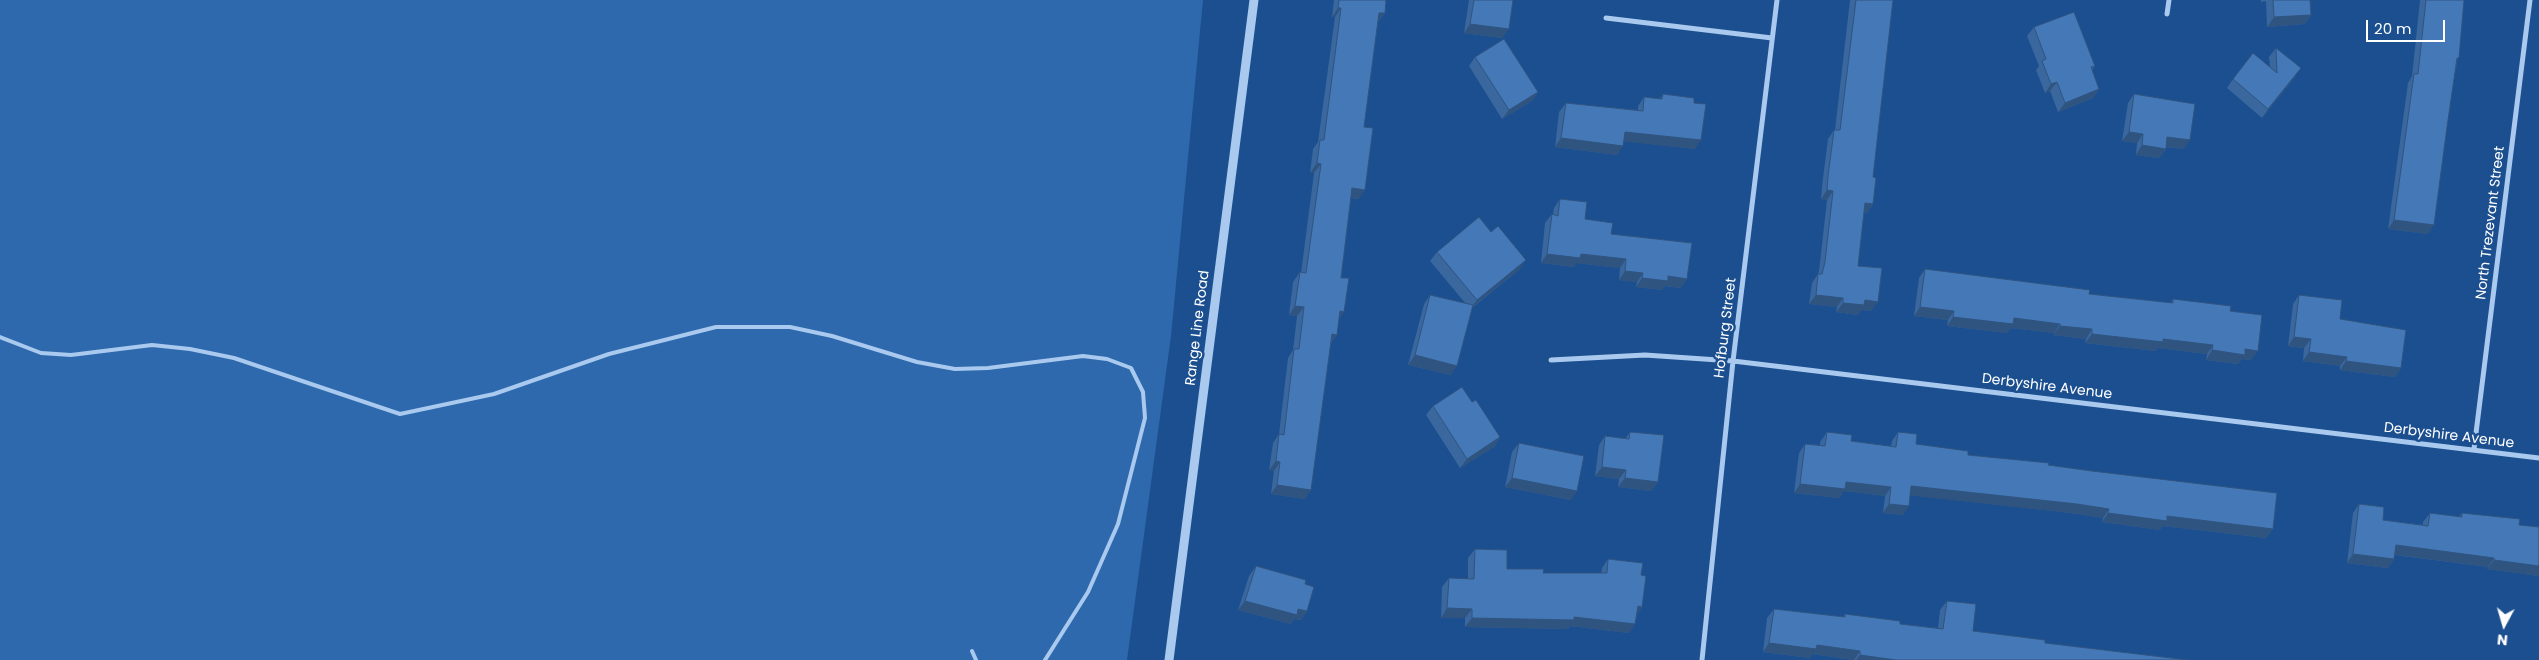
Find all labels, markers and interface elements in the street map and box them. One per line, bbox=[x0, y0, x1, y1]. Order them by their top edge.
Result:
scale bar bbox=[2369, 10, 2448, 42]
text: 20 m bbox=[2374, 18, 2412, 39]
street label: North Trezevant Street bbox=[2473, 145, 2509, 301]
street label: Range Line Road bbox=[1183, 269, 1213, 387]
street label: Hofburg Street bbox=[1712, 277, 1740, 379]
street label: Derbyshire Avenue bbox=[1981, 371, 2113, 403]
street label: Derbyshire Avenue bbox=[2383, 420, 2515, 452]
north arrow bbox=[2479, 600, 2529, 650]
text: N bbox=[2496, 629, 2509, 650]

